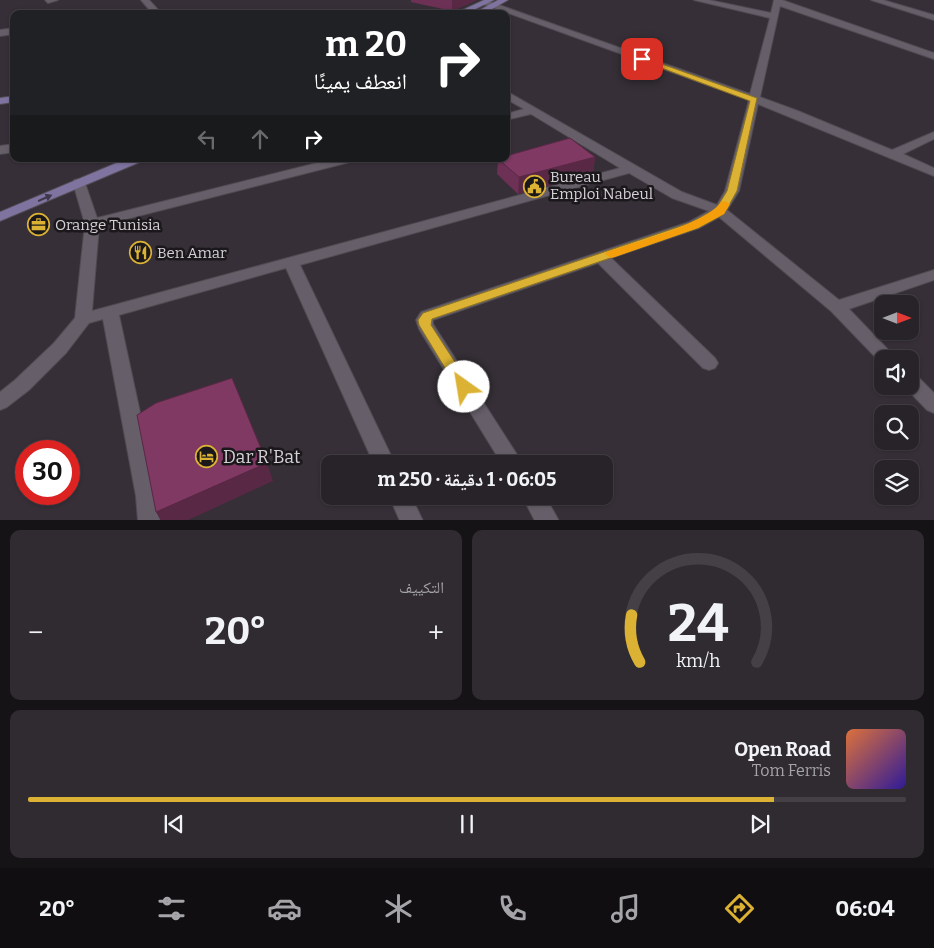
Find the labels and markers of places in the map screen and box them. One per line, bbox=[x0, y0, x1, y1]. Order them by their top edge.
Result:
pin bbox=[621, 38, 663, 80]
place label: Bureau Emploi Nabeul bbox=[550, 168, 653, 203]
public building icon: Bureau Emploi Nabeul bbox=[522, 174, 546, 198]
office icon: Orange Tunisia bbox=[27, 213, 51, 237]
place label: Orange Tunisia bbox=[55, 216, 161, 234]
restaurant icon: Ben Amar bbox=[129, 241, 153, 265]
place label: Ben Amar bbox=[157, 244, 227, 262]
hotel icon: Dar R'Bat bbox=[195, 445, 219, 469]
place label: Dar R'Bat bbox=[223, 446, 301, 468]

